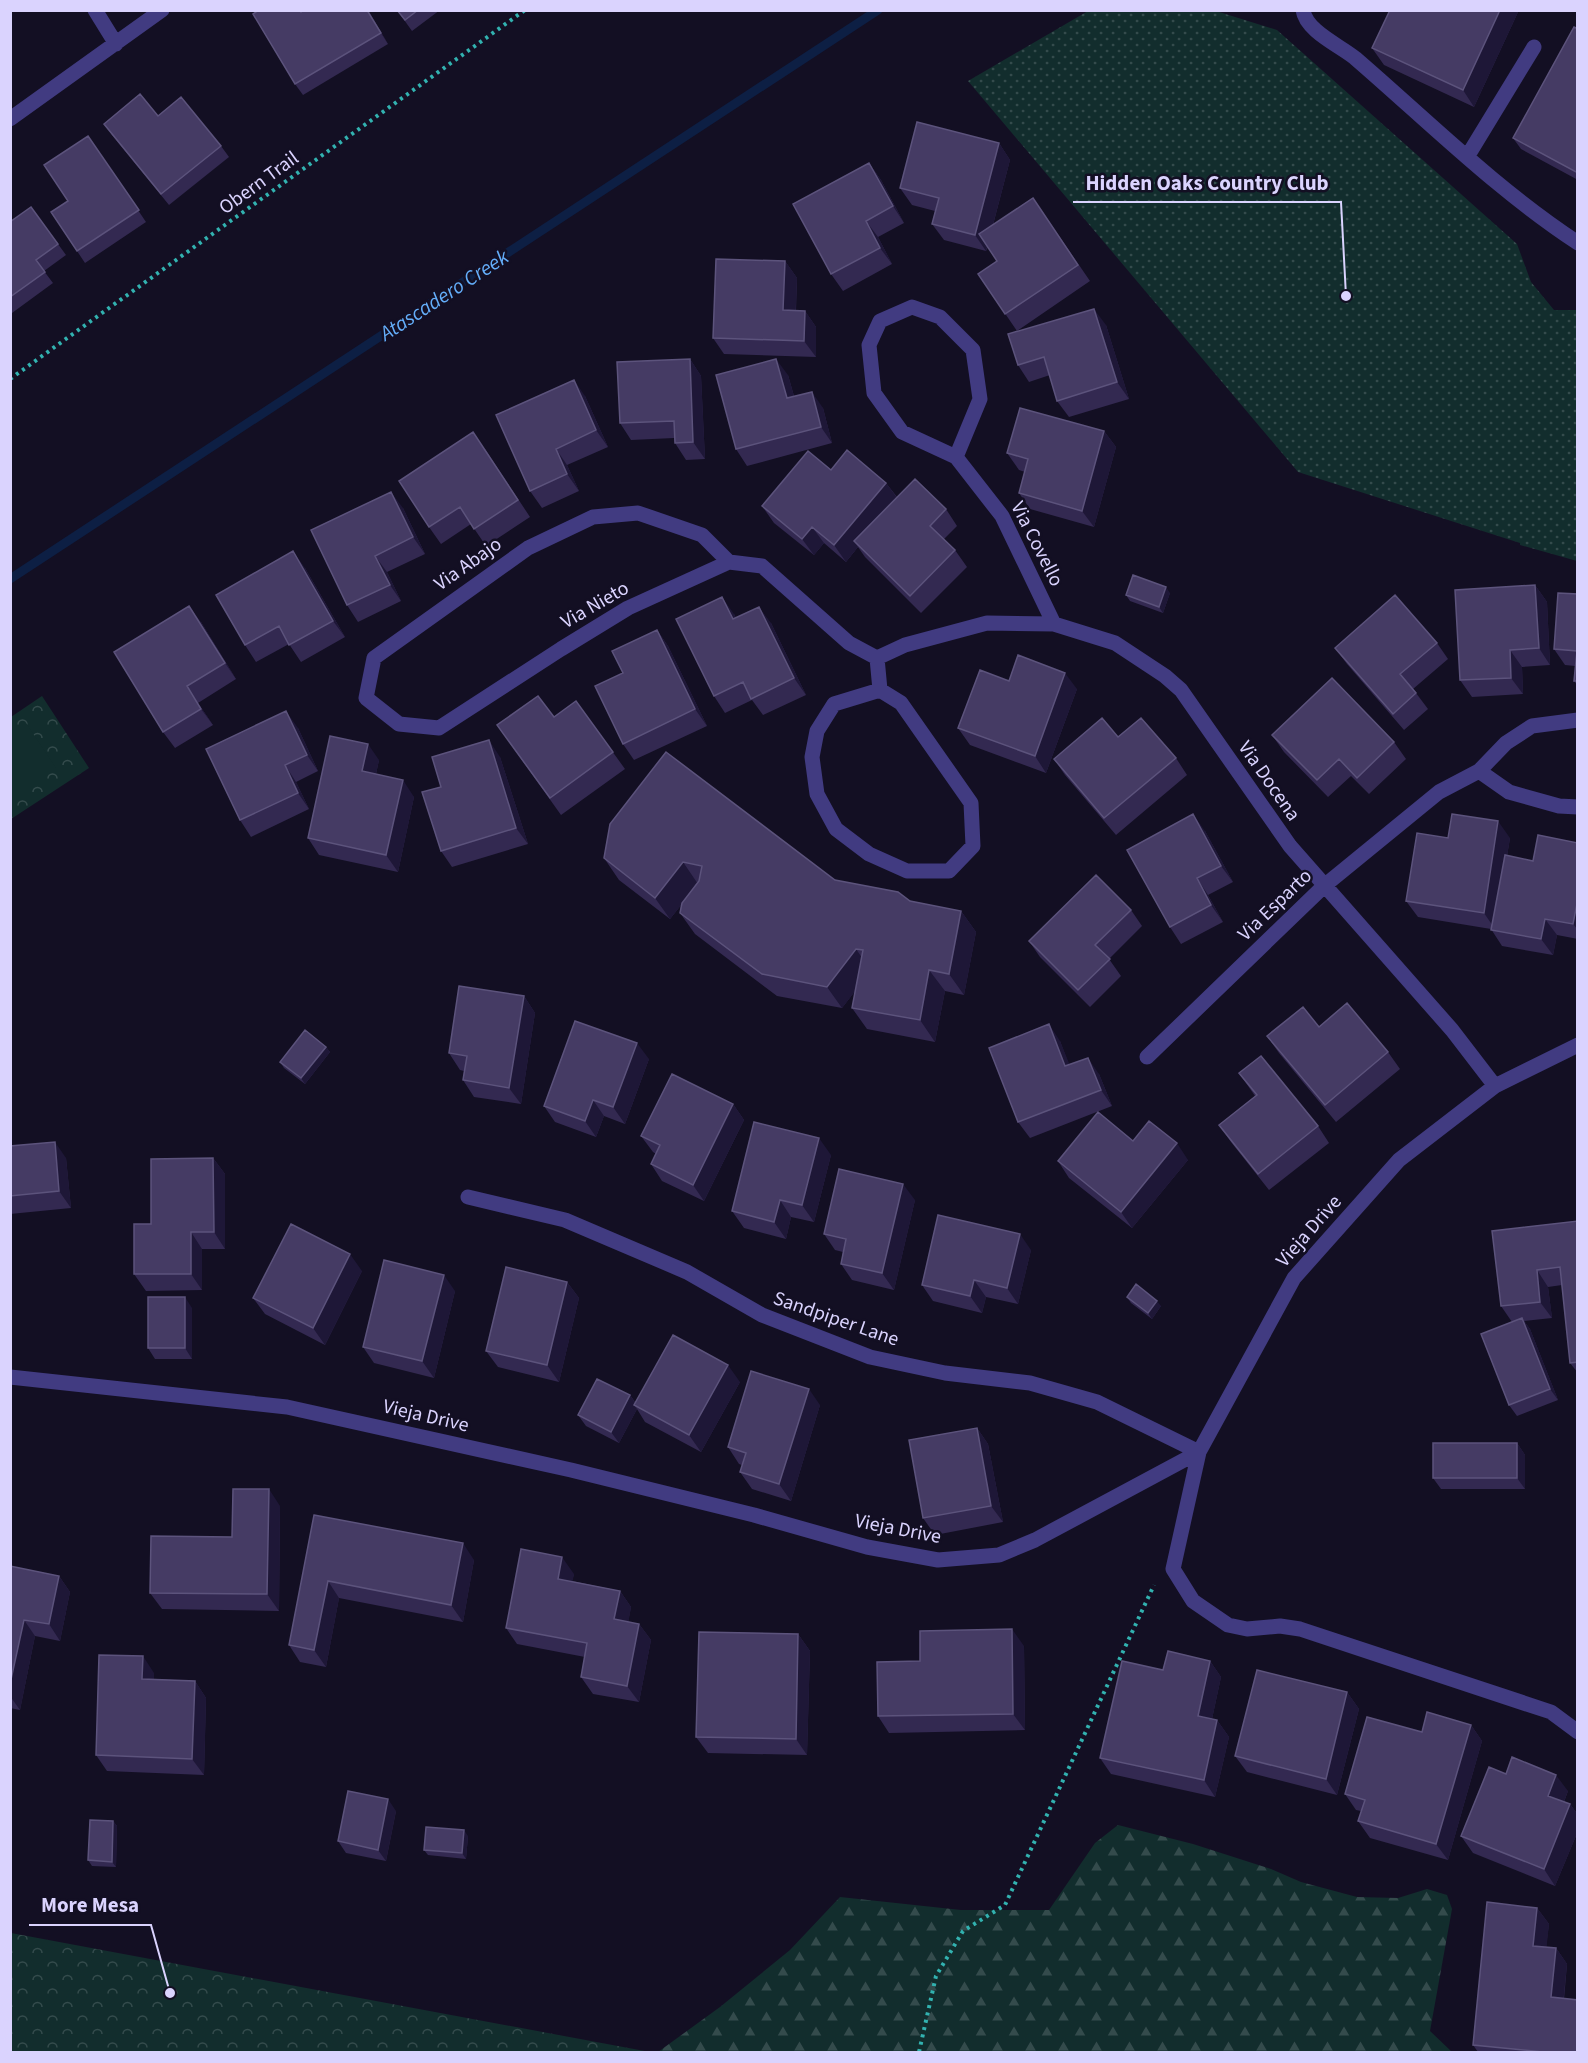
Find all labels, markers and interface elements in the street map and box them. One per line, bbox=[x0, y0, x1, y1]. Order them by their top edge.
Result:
street label: Obern Trail bbox=[213, 144, 305, 222]
callout: Hidden Oaks Country Club bbox=[1073, 163, 1341, 202]
text: Hidden Oaks Country Club bbox=[1085, 168, 1329, 198]
water label: Atascadero Creek bbox=[372, 241, 515, 349]
street label: Via Covello bbox=[1004, 497, 1070, 591]
street label: Via Abajo bbox=[429, 531, 507, 597]
street label: Via Nieto bbox=[556, 574, 634, 636]
street label: Via Docena bbox=[1231, 735, 1307, 827]
street label: Via Esparto bbox=[1232, 862, 1318, 948]
street label: Vieja Drive bbox=[1270, 1189, 1348, 1273]
street label: Sandpiper Lane bbox=[769, 1284, 903, 1354]
street label: Vieja Drive bbox=[380, 1393, 472, 1440]
street label: Vieja Drive bbox=[852, 1507, 944, 1551]
callout: More Mesa bbox=[29, 1886, 151, 1925]
text: More Mesa bbox=[41, 1890, 139, 1920]

